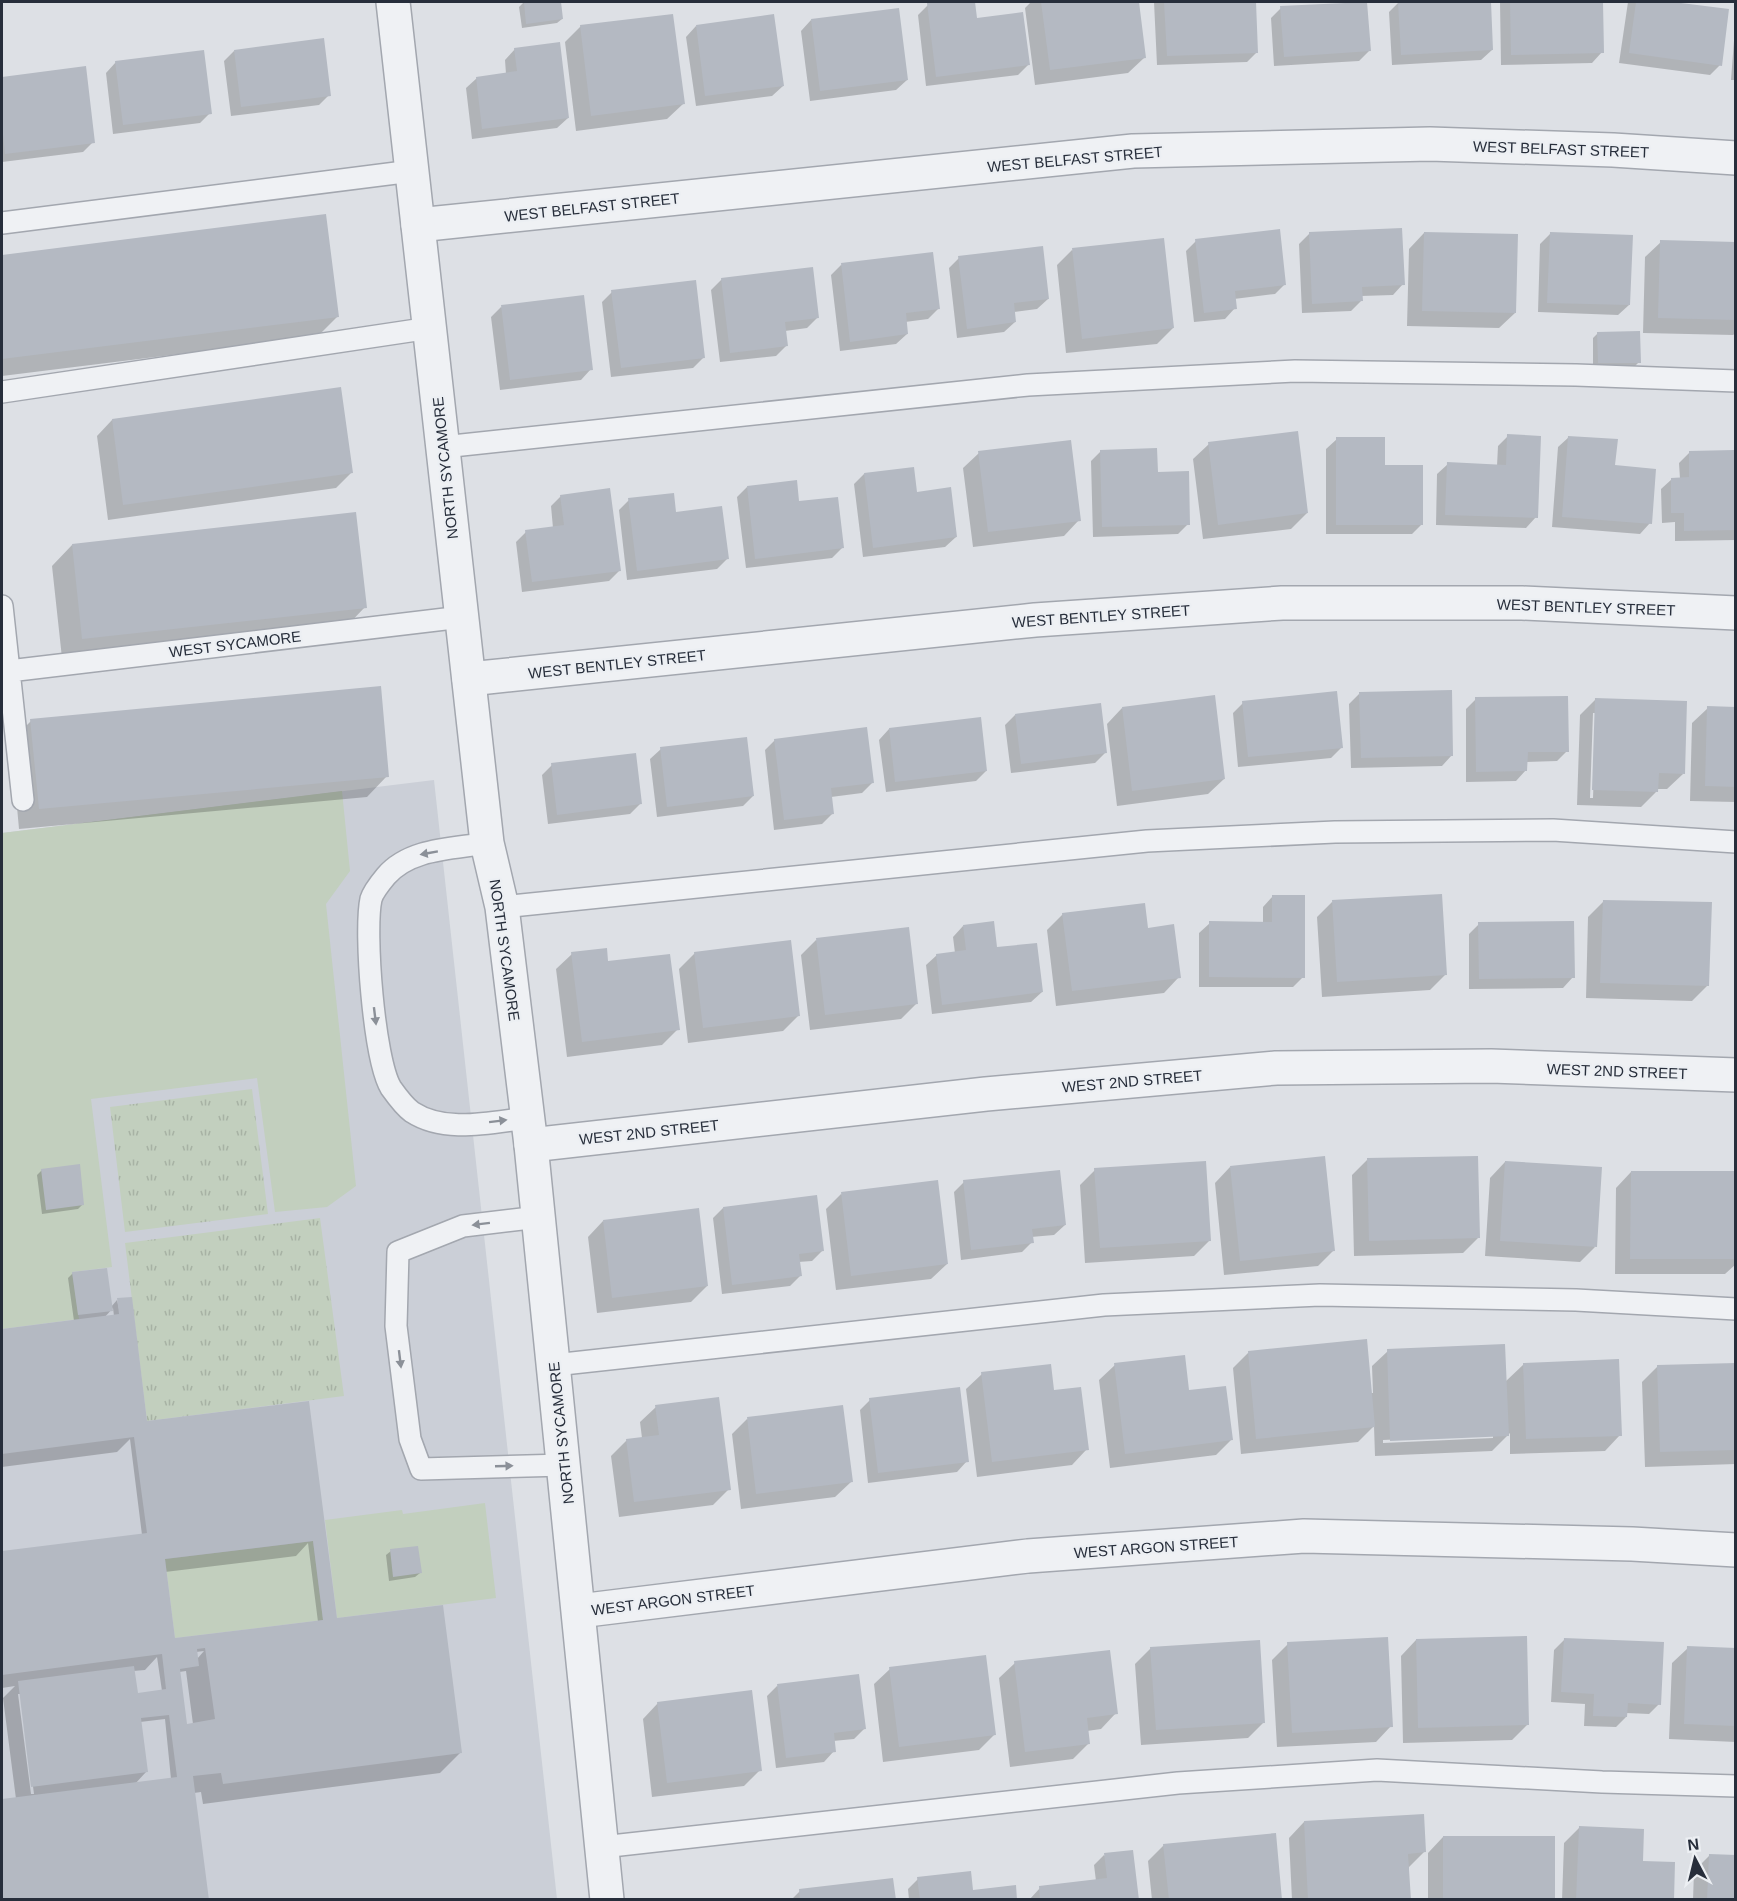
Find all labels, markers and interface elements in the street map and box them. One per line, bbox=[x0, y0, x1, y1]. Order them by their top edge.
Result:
street label: WEST BELFAST STREET bbox=[1473, 137, 1649, 161]
street label: WEST BELFAST STREET bbox=[987, 143, 1163, 175]
street label: WEST BELFAST STREET bbox=[504, 189, 680, 225]
street label: NORTH SYCAMORE bbox=[429, 396, 461, 540]
street label: WEST BENTLEY STREET bbox=[1496, 595, 1676, 619]
street label: WEST BENTLEY STREET bbox=[1011, 601, 1191, 631]
street label: WEST SYCAMORE bbox=[168, 627, 302, 661]
street label: WEST BENTLEY STREET bbox=[527, 646, 707, 682]
one-way arrow bbox=[420, 849, 439, 858]
street label: NORTH SYCAMORE bbox=[487, 878, 523, 1022]
one-way arrow bbox=[370, 1006, 380, 1025]
street label: WEST 2ND STREET bbox=[1546, 1060, 1688, 1082]
street label: WEST 2ND STREET bbox=[1061, 1066, 1203, 1096]
street label: WEST 2ND STREET bbox=[578, 1116, 720, 1148]
one-way arrow bbox=[489, 1117, 508, 1126]
one-way arrow bbox=[471, 1219, 490, 1228]
one-way arrow bbox=[396, 1349, 405, 1368]
street label: NORTH SYCAMORE bbox=[545, 1361, 577, 1505]
one-way arrow bbox=[494, 1461, 513, 1471]
street label: WEST ARGON STREET bbox=[1073, 1533, 1239, 1561]
street label: WEST ARGON STREET bbox=[590, 1582, 756, 1618]
north arrow bbox=[1665, 1829, 1725, 1889]
text: N bbox=[1686, 1835, 1700, 1854]

